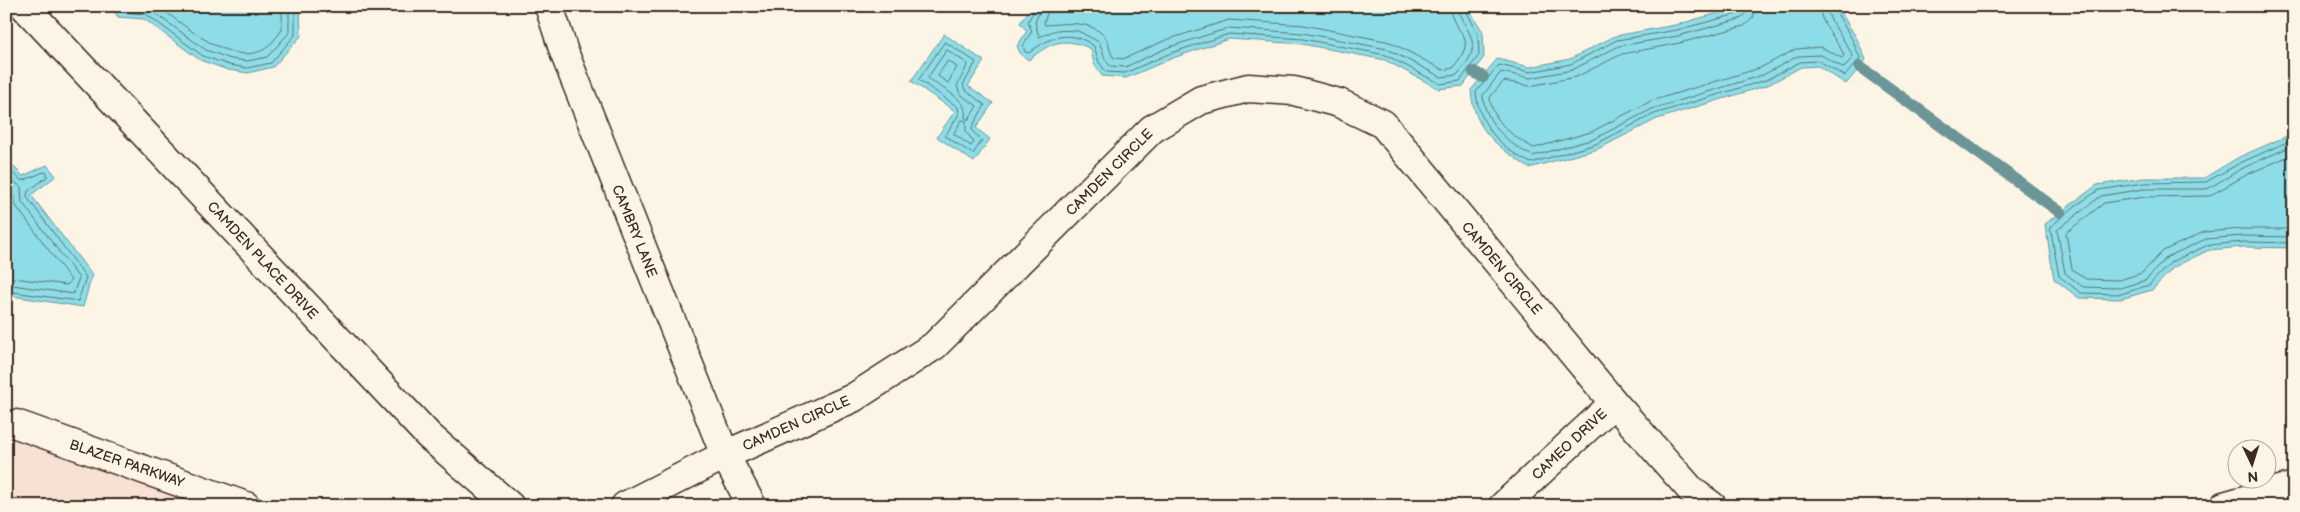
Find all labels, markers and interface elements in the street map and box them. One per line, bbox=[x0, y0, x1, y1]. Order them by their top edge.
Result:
street label: CAMDEN CIRCLE bbox=[1062, 125, 1156, 219]
street label: CAMBRY LANE bbox=[608, 182, 661, 280]
street label: CAMDEN PLACE DRIVE bbox=[204, 198, 322, 323]
street label: CAMDEN CIRCLE bbox=[1458, 218, 1545, 318]
street label: CAMDEN CIRCLE bbox=[740, 392, 853, 455]
street label: CAMEO DRIVE bbox=[1528, 405, 1610, 483]
street label: BLAZER PARKWAY bbox=[67, 436, 187, 491]
north arrow bbox=[2228, 440, 2278, 490]
text: N bbox=[2247, 468, 2259, 485]

